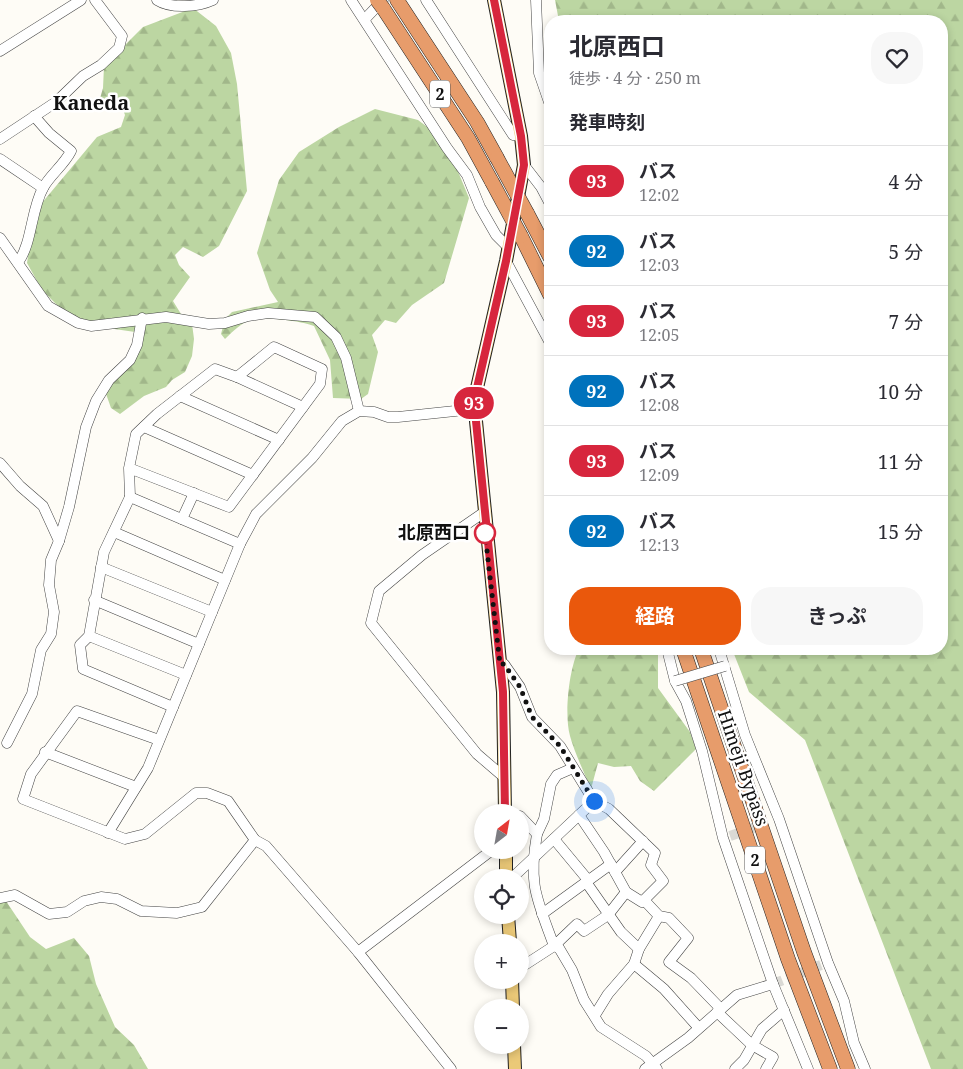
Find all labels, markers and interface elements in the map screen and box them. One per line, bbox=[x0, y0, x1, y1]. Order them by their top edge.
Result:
text: 北原西口 bbox=[569, 29, 665, 62]
button: heart bbox=[871, 32, 923, 84]
text: 徒歩 · 4 分 · 250 m bbox=[569, 67, 701, 89]
road number: 2 bbox=[430, 80, 450, 108]
district label: Kaneda bbox=[53, 89, 129, 116]
text: 発車時刻 bbox=[569, 109, 645, 135]
text: バス bbox=[639, 158, 677, 184]
text: 93 bbox=[586, 169, 607, 193]
text: 4 分 bbox=[888, 169, 923, 195]
text: 12:02 bbox=[639, 184, 679, 206]
text: バス bbox=[639, 228, 677, 254]
text: 92 bbox=[586, 239, 607, 263]
text: 5 分 bbox=[888, 239, 923, 265]
text: 12:03 bbox=[639, 254, 679, 276]
text: バス bbox=[639, 298, 677, 324]
text: 93 bbox=[586, 309, 607, 333]
text: 7 分 bbox=[888, 309, 923, 335]
text: 12:05 bbox=[639, 324, 679, 346]
text: バス bbox=[639, 368, 677, 394]
text: 92 bbox=[586, 379, 607, 403]
text: 10 分 bbox=[878, 379, 923, 405]
line badge: 93 bbox=[452, 387, 496, 419]
text: 93 bbox=[464, 391, 484, 415]
text: 12:08 bbox=[639, 394, 679, 416]
text: バス bbox=[639, 438, 677, 464]
text: 93 bbox=[586, 449, 607, 473]
text: 11 分 bbox=[878, 449, 923, 475]
text: 12:09 bbox=[639, 464, 679, 486]
text: バス bbox=[639, 508, 677, 534]
text: 92 bbox=[586, 519, 607, 543]
text: 15 分 bbox=[878, 519, 923, 545]
place label: 北原西口 bbox=[398, 520, 470, 544]
marker: 北原西口 bbox=[474, 522, 496, 544]
text: 12:13 bbox=[639, 534, 679, 556]
button: 経路 bbox=[569, 587, 741, 645]
button: きっぷ bbox=[751, 587, 923, 645]
street label: Himeji Bypass bbox=[713, 706, 775, 829]
your location bbox=[582, 789, 607, 814]
north arrow bbox=[474, 804, 529, 859]
map controls bbox=[474, 804, 529, 1054]
road number: 2 bbox=[745, 846, 765, 874]
button: locate bbox=[474, 869, 529, 924]
button: + bbox=[474, 934, 529, 989]
button: − bbox=[474, 999, 529, 1054]

